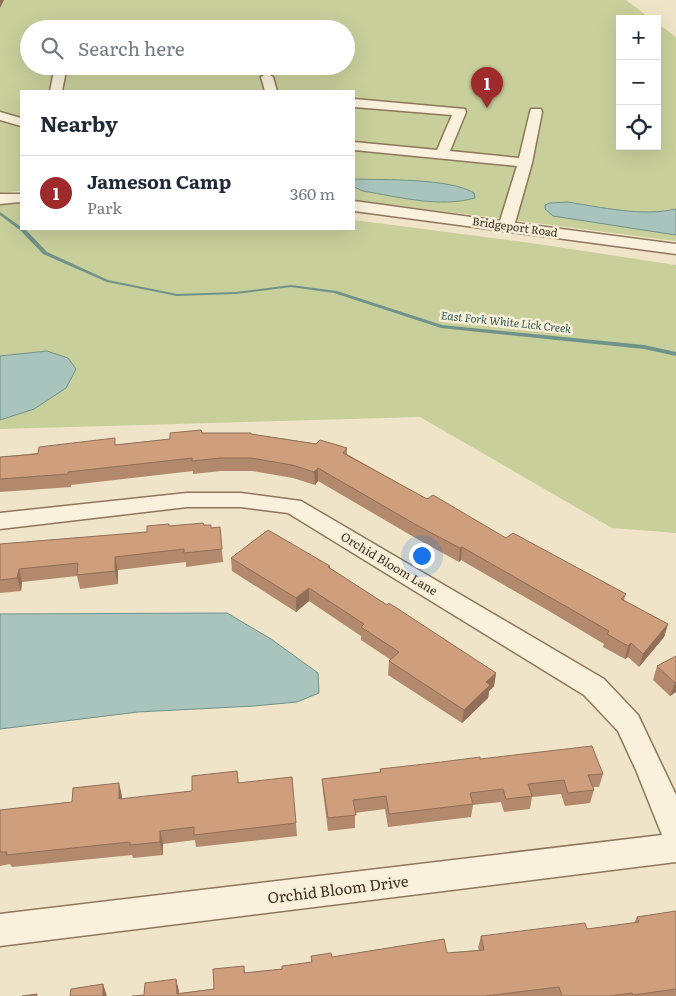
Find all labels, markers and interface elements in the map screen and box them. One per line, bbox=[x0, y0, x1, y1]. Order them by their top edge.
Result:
map controls bbox=[616, 15, 661, 150]
button: + bbox=[616, 15, 661, 60]
search box bbox=[20, 20, 355, 75]
icon: search bbox=[38, 34, 66, 62]
text: Search here bbox=[78, 34, 185, 62]
button: − bbox=[616, 60, 661, 105]
pin: 1 bbox=[471, 67, 503, 108]
button: locate bbox=[616, 105, 661, 150]
text: Nearby bbox=[40, 107, 118, 138]
text: Jameson Camp bbox=[87, 167, 231, 195]
text: 1 bbox=[53, 181, 59, 205]
text: 360 m bbox=[290, 181, 335, 205]
text: Park bbox=[87, 195, 122, 219]
street label: Bridgeport Road bbox=[471, 212, 559, 240]
water label: East Fork White Lick Creek bbox=[440, 306, 572, 336]
street label: Orchid Bloom Lane bbox=[338, 527, 441, 599]
your location bbox=[409, 543, 435, 569]
street label: Orchid Bloom Drive bbox=[266, 868, 410, 909]

